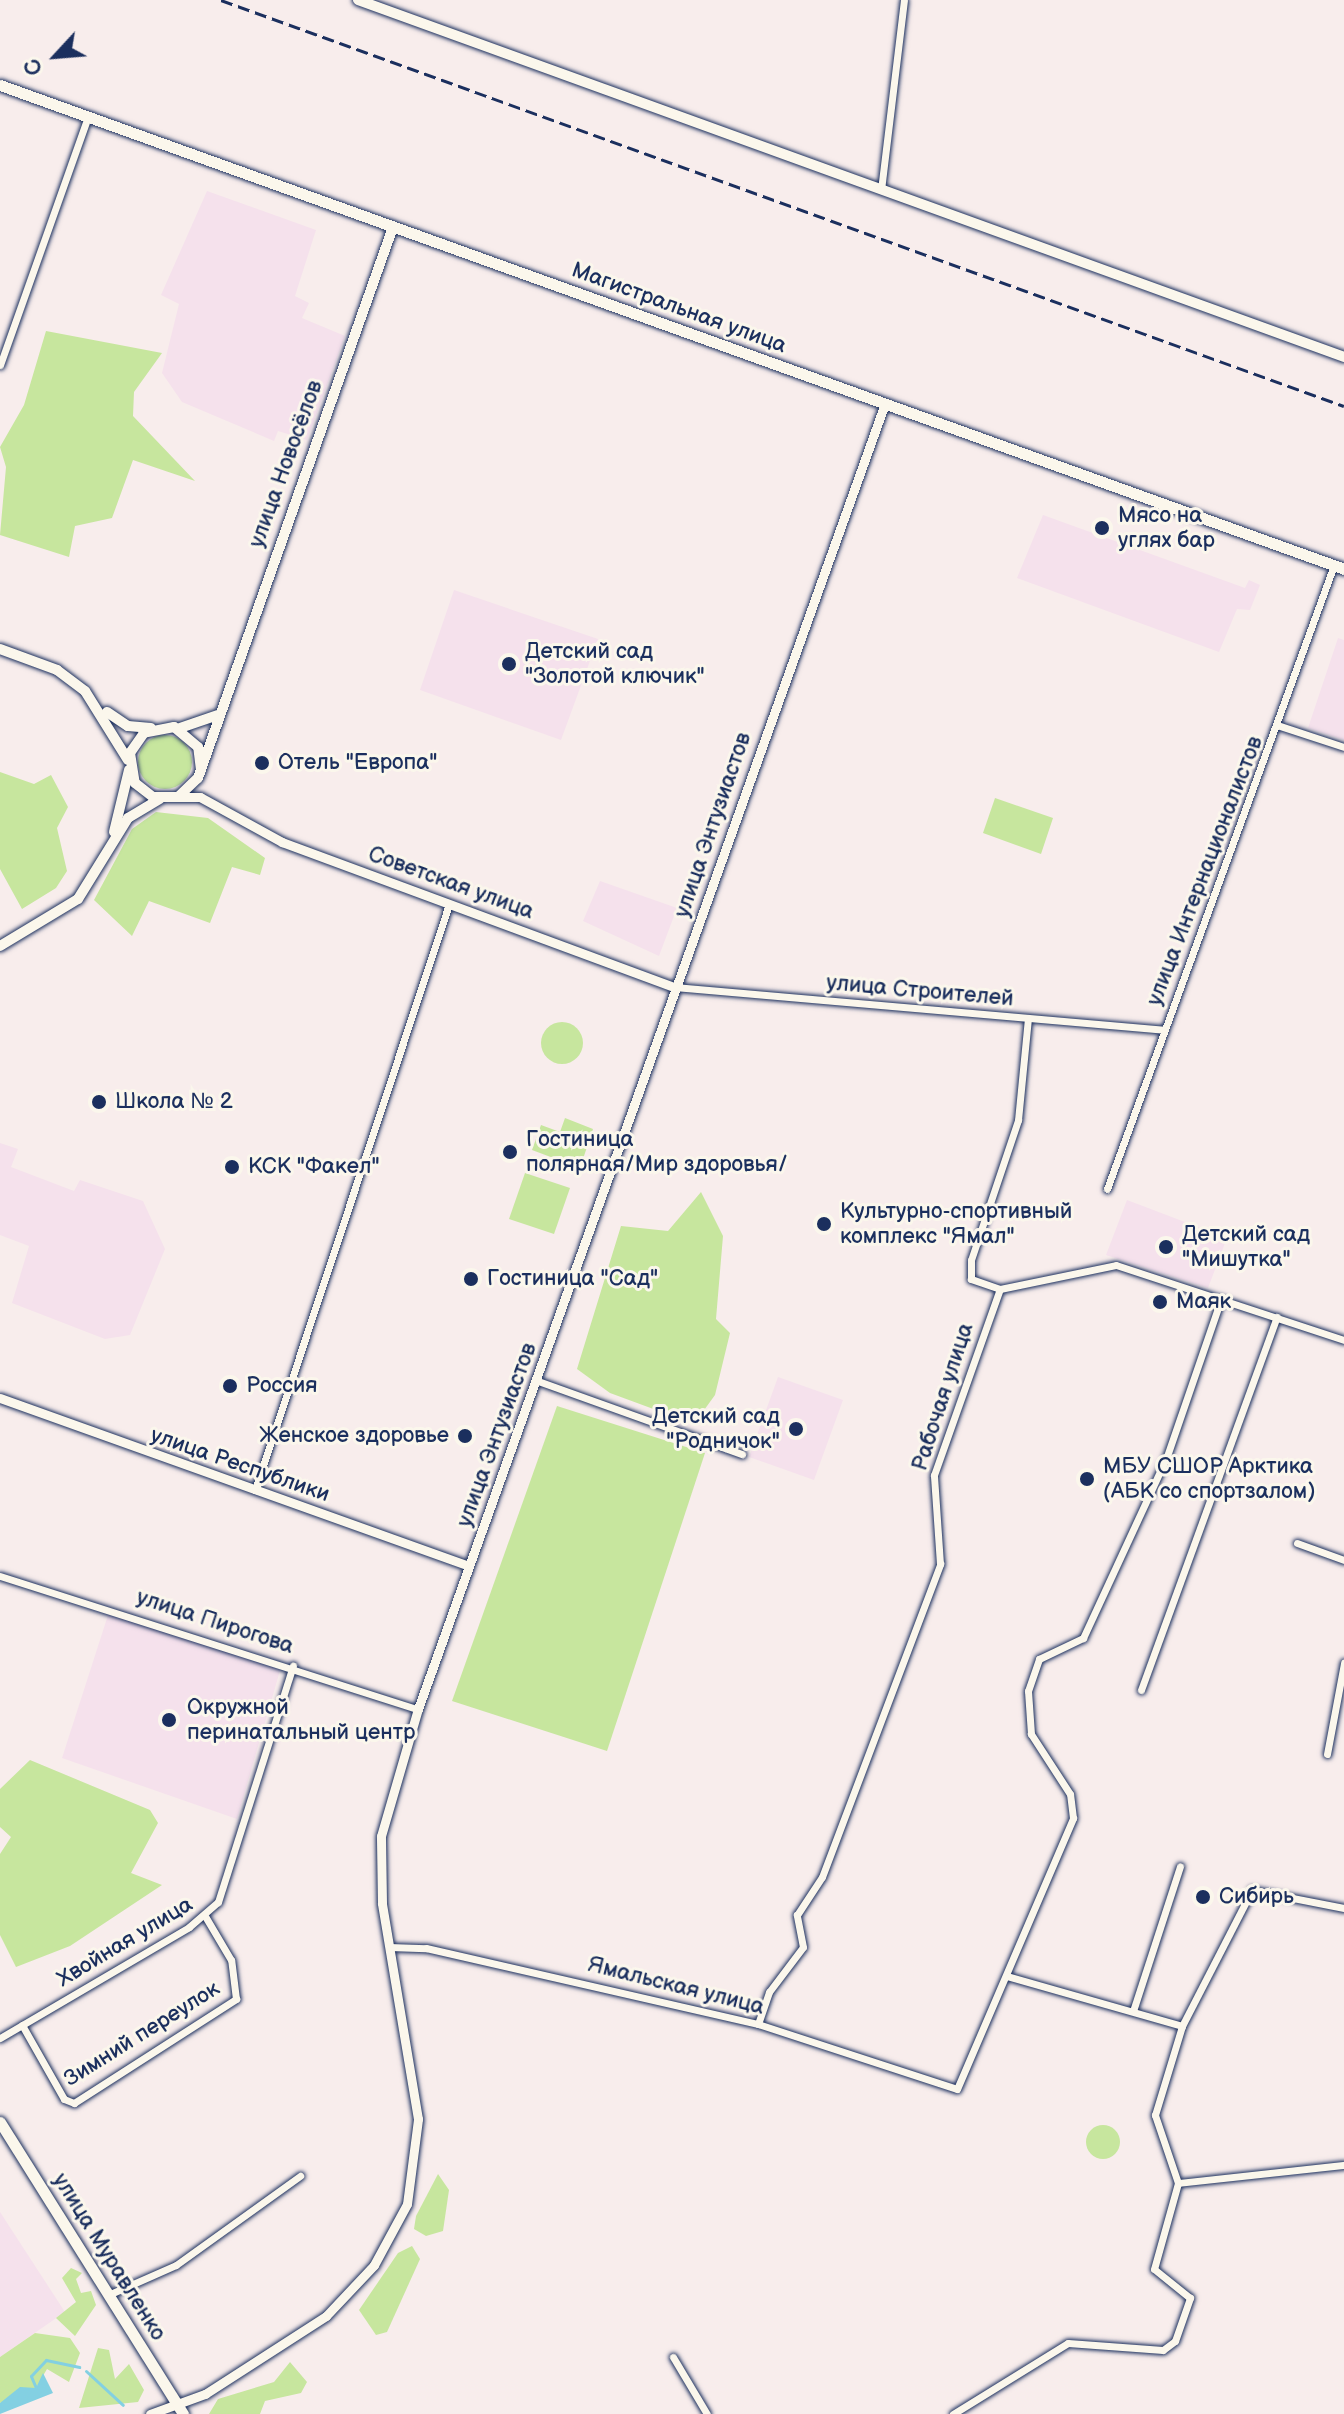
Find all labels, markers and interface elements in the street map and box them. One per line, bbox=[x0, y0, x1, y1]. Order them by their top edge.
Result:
north arrow bbox=[16, 16, 96, 96]
text: С bbox=[18, 54, 49, 80]
street label: Магистральная улица bbox=[568, 257, 790, 359]
street label: улица Новосёлов bbox=[243, 377, 329, 551]
place label: Мясо на углях бар bbox=[1118, 502, 1215, 554]
marker: Мясо на углях бар bbox=[1093, 519, 1111, 537]
place label: Детский сад "Золотой ключик" bbox=[525, 638, 705, 690]
marker: Детский сад "Золотой ключик" bbox=[500, 655, 518, 673]
street label: улица Энтузиастов bbox=[669, 729, 757, 921]
street label: улица Интернационалистов bbox=[1141, 733, 1269, 1009]
place label: Отель "Европа" bbox=[278, 750, 437, 776]
marker: Отель "Европа" bbox=[253, 754, 271, 772]
street label: Советская улица bbox=[365, 841, 537, 925]
street label: улица Строителей bbox=[825, 970, 1015, 1012]
place label: Школа № 2 bbox=[115, 1089, 233, 1115]
marker: Школа № 2 bbox=[90, 1093, 108, 1111]
place label: Гостиница полярная/Мир здоровья/ bbox=[526, 1126, 788, 1178]
marker: Гостиница полярная/Мир здоровья/ bbox=[501, 1143, 519, 1161]
place label: КСК "Факел" bbox=[248, 1154, 380, 1180]
marker: КСК "Факел" bbox=[223, 1158, 241, 1176]
place label: Культурно-спортивный комплекс "Ямал" bbox=[840, 1198, 1072, 1250]
marker: Культурно-спортивный комплекс "Ямал" bbox=[815, 1215, 833, 1233]
place label: Детский сад "Мишутка" bbox=[1182, 1221, 1310, 1272]
marker: Детский сад "Мишутка" bbox=[1157, 1238, 1175, 1256]
place label: Гостиница "Сад" bbox=[487, 1266, 658, 1292]
marker: Гостиница "Сад" bbox=[462, 1270, 480, 1288]
place label: Маяк bbox=[1176, 1289, 1231, 1315]
marker: Маяк bbox=[1151, 1293, 1169, 1311]
street label: Рабочая улица bbox=[907, 1320, 979, 1474]
street label: улица Энтузиастов bbox=[451, 1339, 543, 1531]
place label: Россия bbox=[246, 1373, 317, 1399]
marker: Россия bbox=[221, 1377, 239, 1395]
place label: Детский сад "Родничок" bbox=[652, 1403, 780, 1454]
marker: Детский сад "Родничок" bbox=[787, 1420, 805, 1438]
street label: улица Республики bbox=[147, 1422, 333, 1508]
place label: Женское здоровье bbox=[259, 1423, 449, 1449]
marker: Женское здоровье bbox=[456, 1427, 474, 1445]
place label: МБУ СШОР Арктика (АБК со спортзалом) bbox=[1103, 1453, 1315, 1504]
marker: МБУ СШОР Арктика (АБК со спортзалом) bbox=[1078, 1470, 1096, 1488]
street label: улица Пирогова bbox=[133, 1584, 297, 1660]
place label: Окружной перинатальный центр bbox=[187, 1694, 415, 1746]
marker: Окружной перинатальный центр bbox=[158, 1709, 180, 1731]
place label: Сибирь bbox=[1219, 1884, 1294, 1910]
marker: Сибирь bbox=[1194, 1888, 1212, 1906]
street label: Хвойная улица bbox=[52, 1891, 198, 1993]
street label: Ямальская улица bbox=[585, 1951, 767, 2021]
street label: Зимний переулок bbox=[59, 1976, 225, 2092]
street label: улица Муравленко bbox=[47, 2168, 171, 2346]

